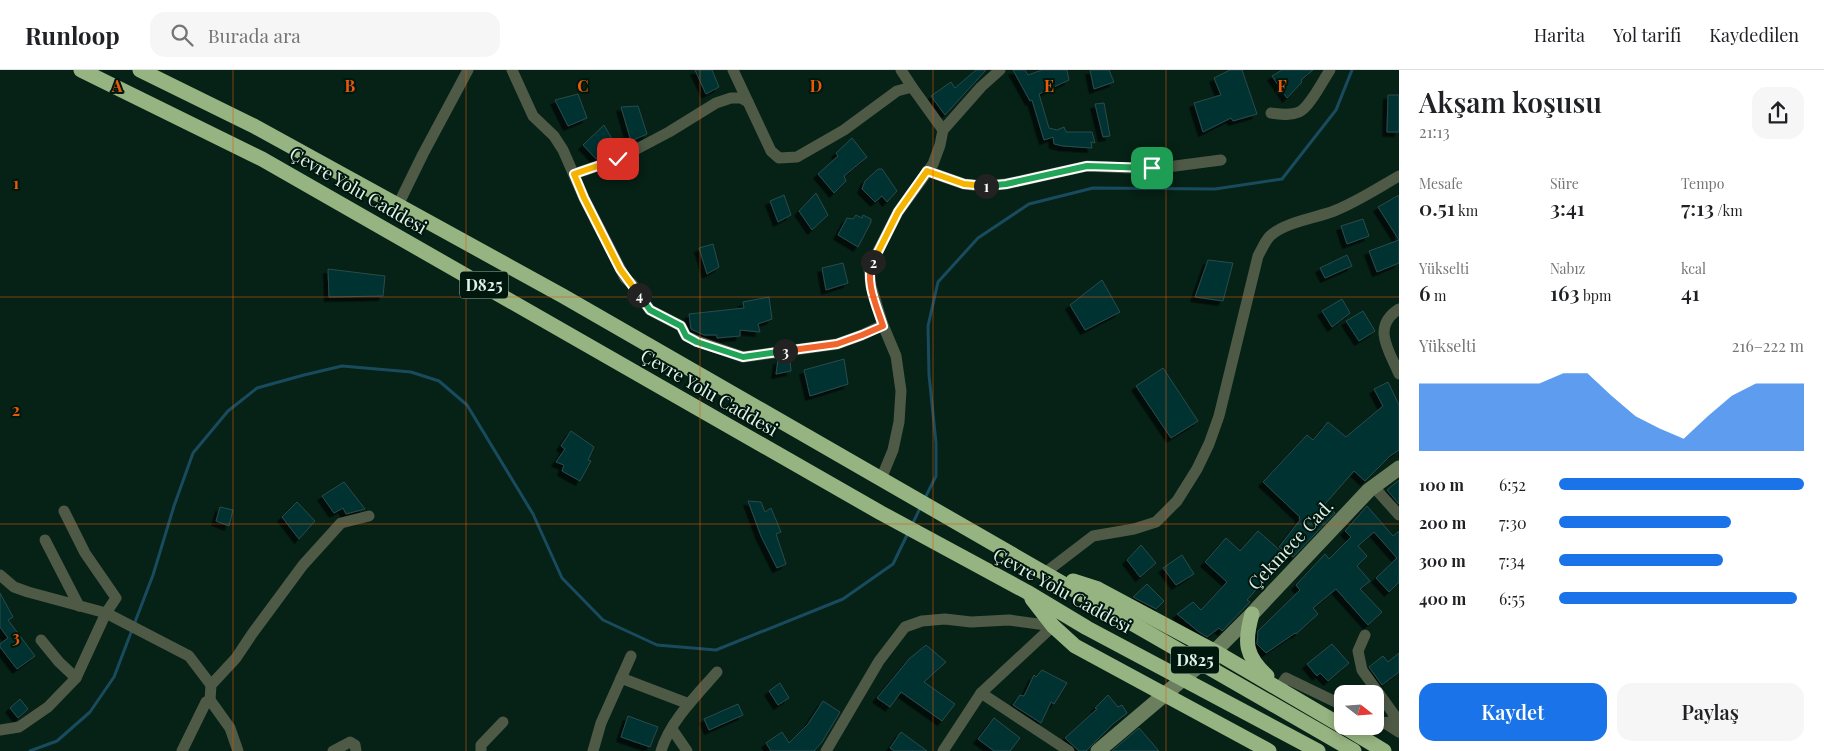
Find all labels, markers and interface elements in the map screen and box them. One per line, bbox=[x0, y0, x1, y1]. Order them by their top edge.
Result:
search box bbox=[150, 12, 500, 57]
text: Runloop bbox=[25, 19, 120, 51]
icon: search bbox=[168, 21, 196, 49]
text: Burada ara bbox=[208, 22, 301, 48]
text: Harita bbox=[1534, 23, 1585, 47]
text: Yol tarifi bbox=[1613, 23, 1681, 47]
text: Kaydedilen bbox=[1709, 23, 1799, 47]
text: A bbox=[111, 75, 123, 96]
text: B bbox=[345, 75, 356, 96]
text: C bbox=[577, 75, 589, 96]
text: D bbox=[810, 75, 822, 96]
text: E bbox=[1044, 75, 1054, 96]
text: F bbox=[1277, 75, 1287, 96]
text: Akşam koşusu bbox=[1419, 83, 1602, 120]
button: share bbox=[1752, 87, 1804, 139]
text: 21:13 bbox=[1419, 121, 1450, 142]
pin bbox=[597, 138, 639, 180]
street label: Çevre Yolu Caddesi bbox=[285, 141, 432, 239]
icon: check bbox=[604, 145, 632, 173]
pin bbox=[1131, 147, 1173, 189]
icon: arrive bbox=[1138, 154, 1166, 182]
text: 1 bbox=[13, 172, 19, 193]
pin: 1 bbox=[974, 174, 998, 198]
text: Mesafe bbox=[1419, 174, 1463, 193]
text: Süre bbox=[1550, 174, 1579, 193]
text: Tempo bbox=[1681, 174, 1724, 193]
text: 1 bbox=[984, 177, 989, 196]
text: 0.51 bbox=[1419, 193, 1455, 221]
text: 3:41 bbox=[1550, 193, 1585, 221]
text: 7:13 bbox=[1681, 193, 1714, 221]
text: km bbox=[1455, 201, 1478, 220]
text: /km bbox=[1714, 201, 1743, 220]
pin: 2 bbox=[860, 250, 886, 274]
text: 2 bbox=[870, 253, 877, 272]
text: Yükselti bbox=[1419, 259, 1469, 278]
text: Nabız bbox=[1550, 259, 1585, 278]
text: kcal bbox=[1681, 259, 1706, 278]
road number: D825 bbox=[460, 272, 508, 298]
text: 6 bbox=[1419, 278, 1431, 306]
text: 163 bbox=[1550, 278, 1579, 306]
text: 41 bbox=[1681, 278, 1700, 306]
pin: 4 bbox=[626, 282, 652, 308]
text: 4 bbox=[636, 286, 643, 305]
text: m bbox=[1431, 286, 1446, 305]
text: bpm bbox=[1579, 286, 1611, 305]
text: Yükselti bbox=[1419, 335, 1476, 356]
text: 216–222 m bbox=[1732, 335, 1804, 356]
pin: 3 bbox=[772, 338, 798, 364]
text: 3 bbox=[782, 342, 789, 361]
street label: Çevre Yolu Caddesi bbox=[636, 343, 783, 441]
text: 2 bbox=[12, 399, 20, 420]
text: 100 m bbox=[1419, 474, 1464, 495]
text: 6:52 bbox=[1499, 474, 1526, 495]
street label: Çekmece Cad. bbox=[1242, 494, 1338, 595]
text: 200 m bbox=[1419, 512, 1466, 533]
text: 7:30 bbox=[1499, 512, 1527, 533]
street label: Çevre Yolu Caddesi bbox=[989, 542, 1136, 638]
text: 300 m bbox=[1419, 550, 1466, 571]
text: 7:34 bbox=[1499, 550, 1525, 571]
text: 400 m bbox=[1419, 588, 1466, 609]
text: 6:55 bbox=[1499, 588, 1525, 609]
text: 3 bbox=[12, 626, 20, 647]
road number: D825 bbox=[1171, 646, 1219, 674]
button: Kaydet bbox=[1419, 683, 1607, 741]
button: Paylaş bbox=[1617, 683, 1804, 741]
north arrow bbox=[1334, 685, 1384, 735]
map controls bbox=[1334, 685, 1384, 735]

